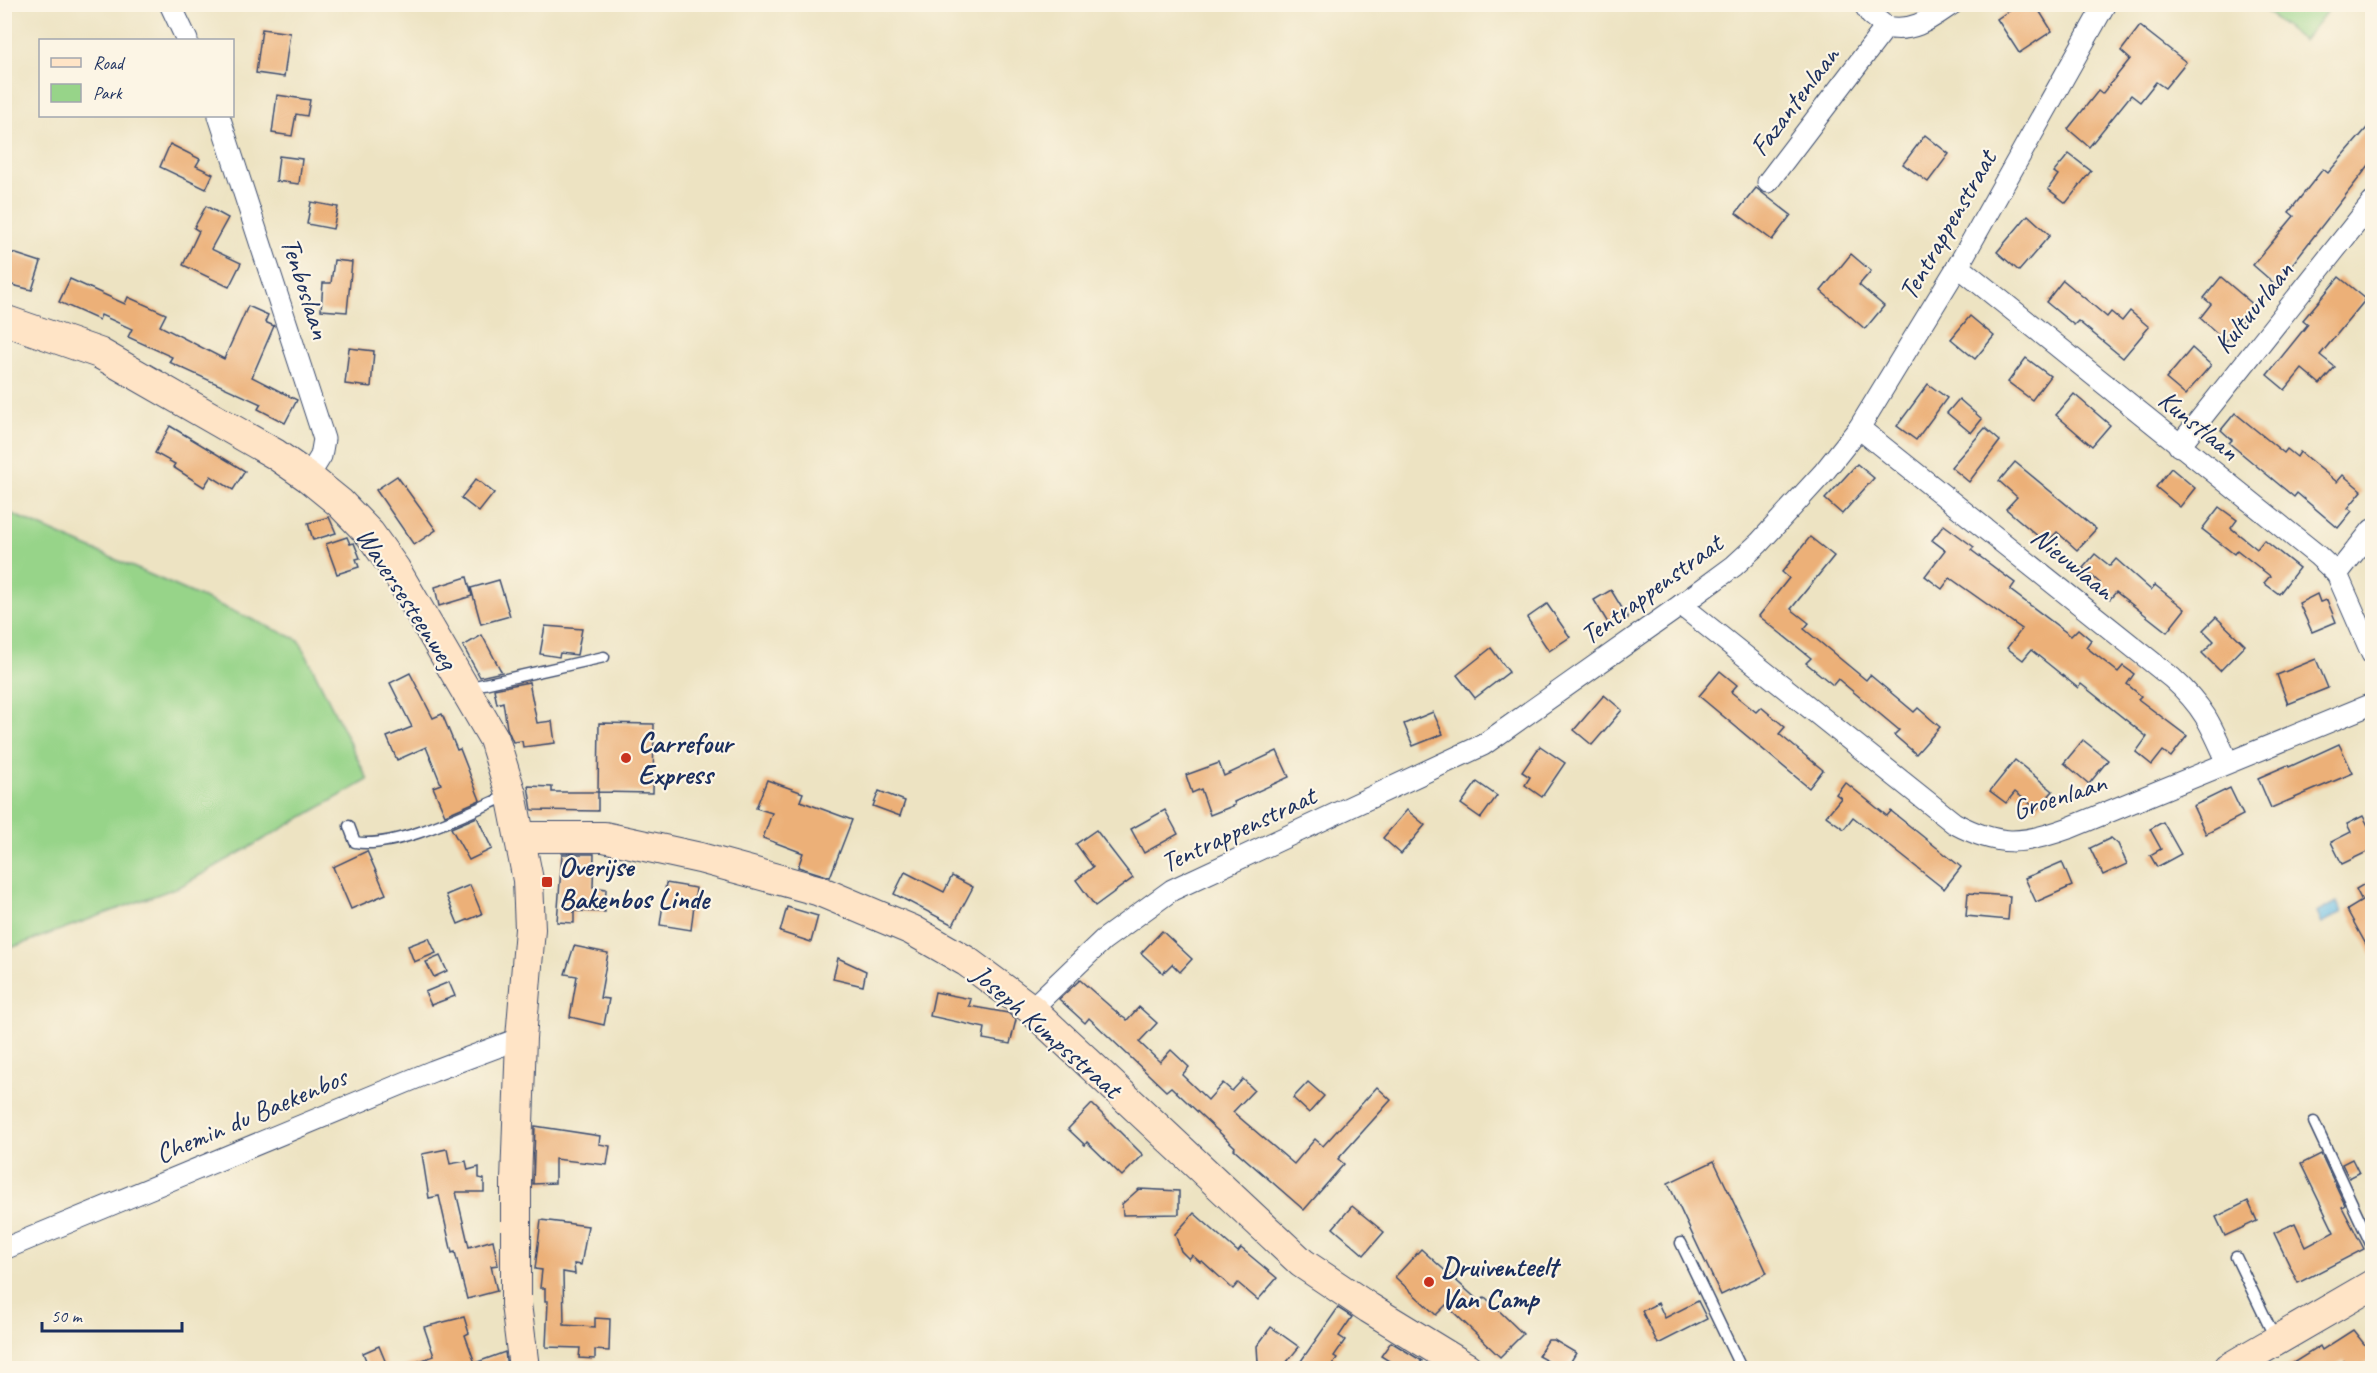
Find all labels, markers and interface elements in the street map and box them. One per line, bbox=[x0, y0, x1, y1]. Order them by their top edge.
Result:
street label: Fazantenlaan bbox=[1741, 38, 1847, 163]
legend bbox=[39, 39, 234, 117]
text: Road bbox=[93, 52, 126, 74]
text: Park bbox=[93, 82, 123, 104]
street label: Tentrappenstraat bbox=[1890, 142, 2005, 306]
street label: Tenboslaan bbox=[273, 233, 339, 344]
street label: Kultuurlaan bbox=[2205, 254, 2301, 360]
street label: Kunstlaan bbox=[2151, 382, 2247, 468]
street label: Nieuwlaan bbox=[2024, 519, 2123, 608]
street label: Waversesteenweg bbox=[348, 521, 467, 677]
street label: Tentrappenstraat bbox=[1573, 524, 1731, 652]
place label: Carrefour Express bbox=[638, 725, 735, 792]
marker: Carrefour Express bbox=[619, 751, 633, 765]
street label: Groenlaan bbox=[2008, 764, 2112, 828]
street label: Tentrappenstraat bbox=[1155, 777, 1324, 880]
place label: Overijse Bakenbos Linde bbox=[559, 849, 712, 916]
marker: Overijse Bakenbos Linde bbox=[540, 875, 554, 889]
street label: Joseph Kumpsstraat bbox=[963, 955, 1131, 1107]
street label: Chemin du Baekenbos bbox=[150, 1058, 354, 1171]
place label: Druiventeelt Van Camp bbox=[1441, 1249, 1562, 1316]
marker: Druiventeelt Van Camp bbox=[1422, 1275, 1436, 1289]
scale bar bbox=[42, 1295, 182, 1333]
text: 50 m bbox=[51, 1305, 84, 1327]

